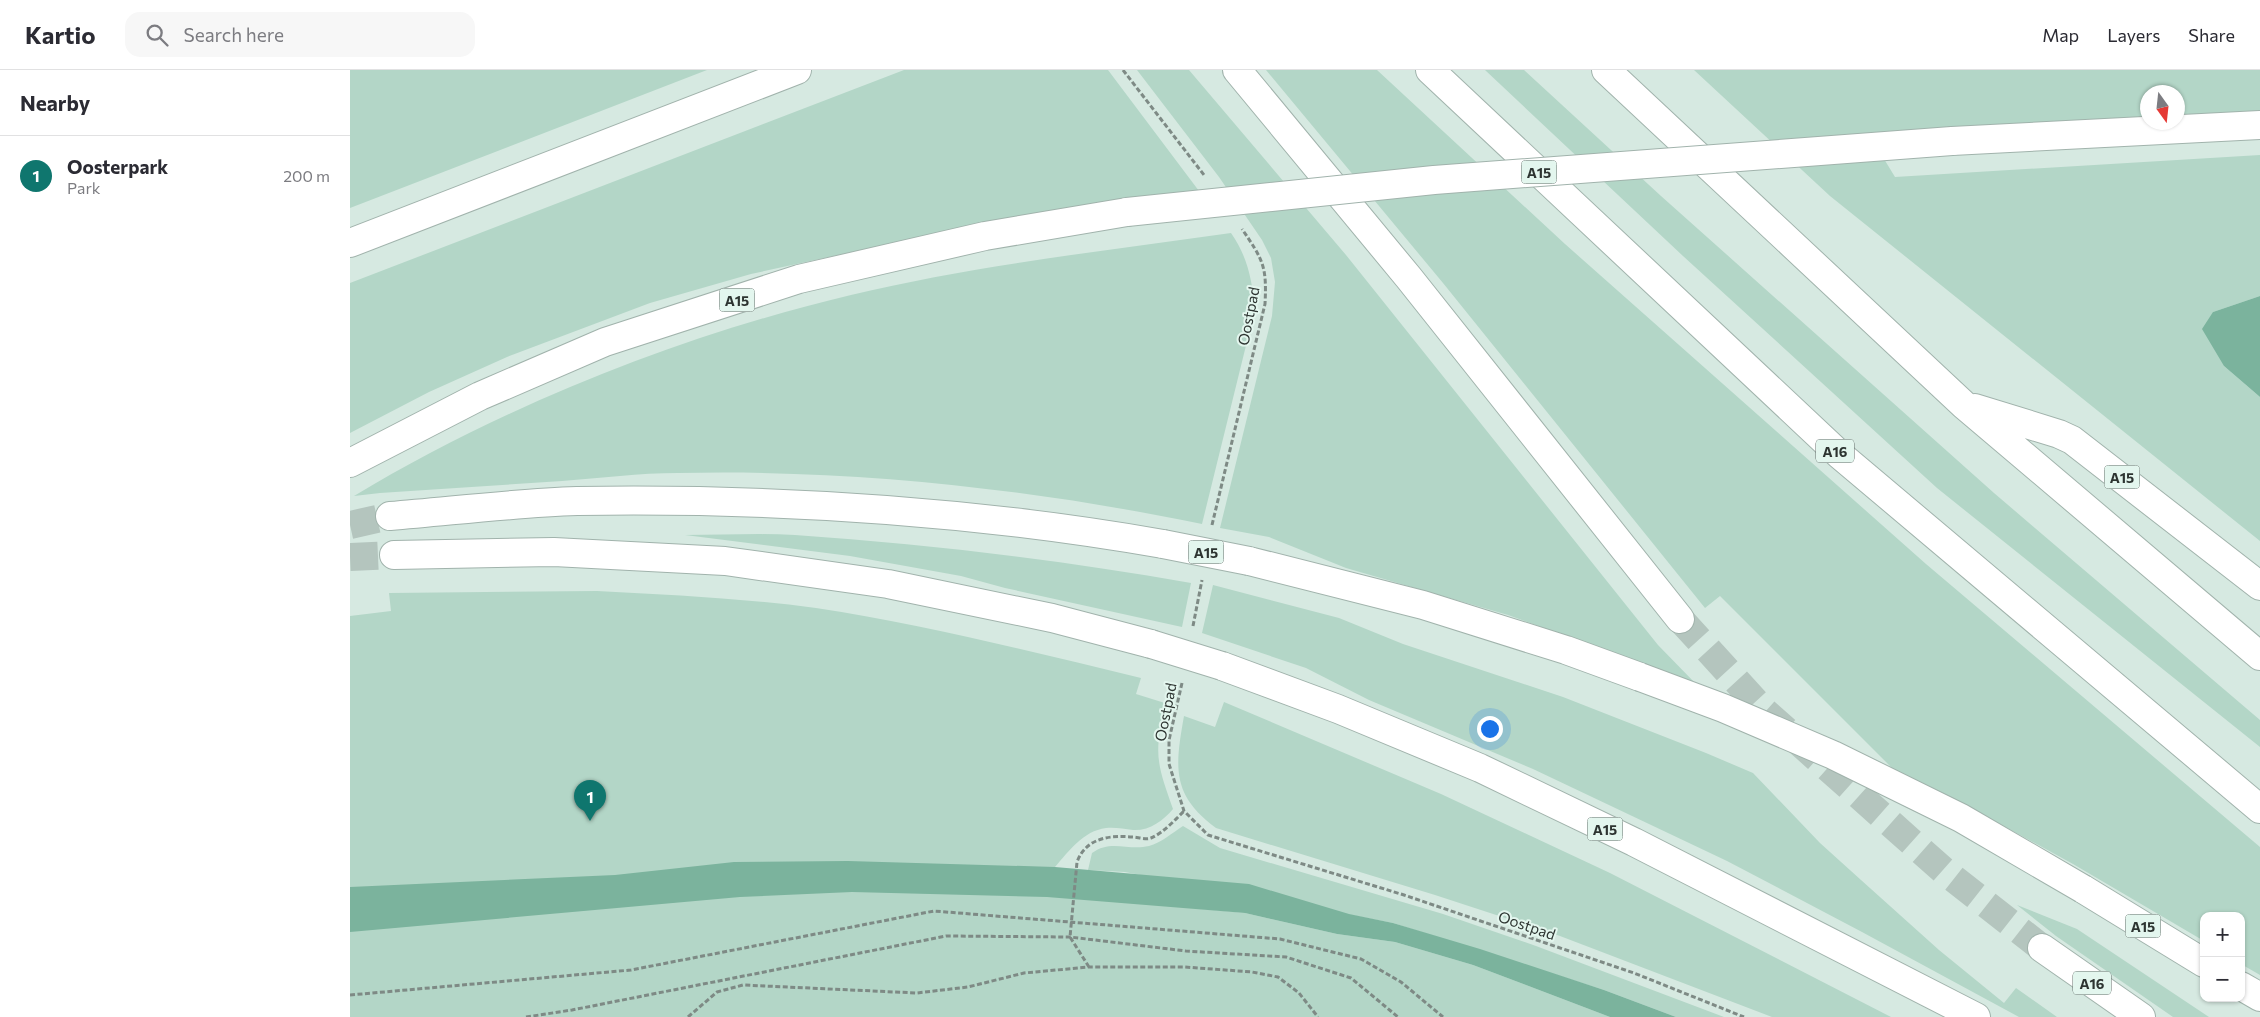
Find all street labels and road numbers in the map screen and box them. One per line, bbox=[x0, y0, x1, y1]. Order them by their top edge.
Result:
road number: A15 bbox=[1522, 160, 1556, 184]
street label: Oostpad bbox=[1233, 285, 1263, 347]
road number: A15 bbox=[720, 288, 754, 312]
road number: A16 bbox=[1816, 440, 1854, 462]
road number: A15 bbox=[2104, 466, 2140, 488]
road number: A15 bbox=[1188, 541, 1224, 564]
street label: Oostpad bbox=[1150, 681, 1180, 743]
road number: A15 bbox=[1588, 818, 1622, 841]
street label: Oostpad bbox=[1496, 907, 1558, 943]
road number: A15 bbox=[2126, 914, 2160, 938]
road number: A16 bbox=[2073, 971, 2111, 994]

